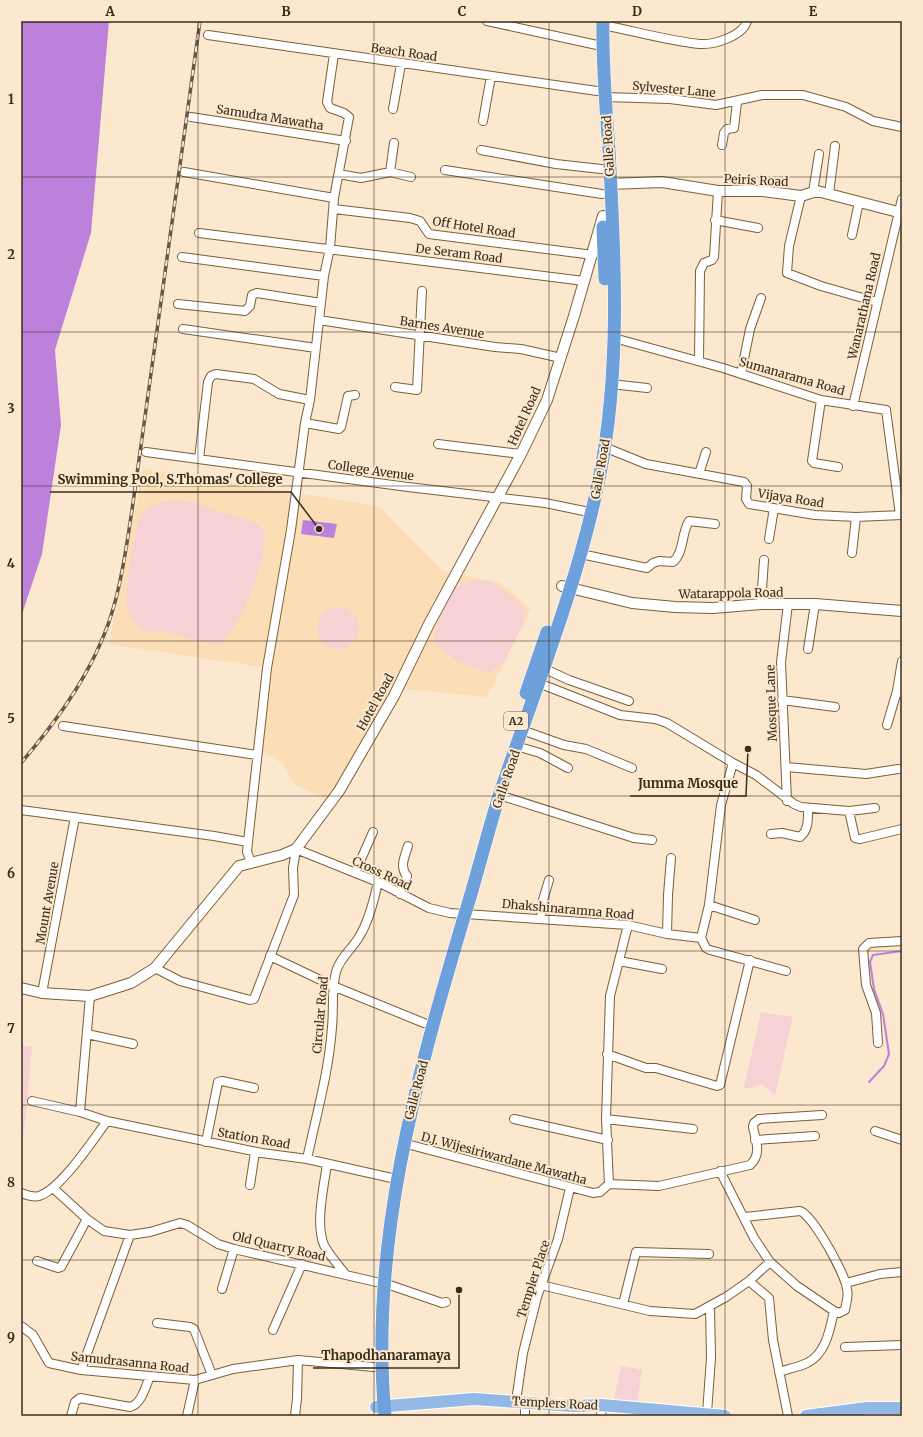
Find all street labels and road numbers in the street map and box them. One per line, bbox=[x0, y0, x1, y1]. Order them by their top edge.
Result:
street label: Beach Road bbox=[370, 40, 438, 64]
street label: Sylvester Lane bbox=[632, 78, 716, 100]
street label: Samudra Mawatha bbox=[215, 101, 325, 133]
street label: Galle Road bbox=[599, 115, 617, 177]
street label: Peiris Road bbox=[723, 171, 789, 189]
street label: Off Hotel Road bbox=[432, 213, 516, 241]
street label: De Seram Road bbox=[415, 240, 503, 266]
street label: Wanarathana Road bbox=[844, 251, 884, 362]
street label: Barnes Avenue bbox=[399, 313, 485, 341]
street label: Sumanarama Road bbox=[737, 354, 847, 398]
street label: Hotel Road bbox=[504, 384, 544, 448]
street label: Galle Road bbox=[587, 438, 613, 500]
street label: College Avenue bbox=[327, 457, 415, 483]
street label: Vijaya Road bbox=[756, 485, 825, 511]
street label: Watarappola Road bbox=[678, 585, 783, 601]
street label: Mosque Lane bbox=[762, 664, 780, 742]
street label: Hotel Road bbox=[353, 671, 397, 733]
road number: A2 bbox=[504, 712, 528, 730]
street label: Galle Road bbox=[489, 748, 523, 810]
street label: Cross Road bbox=[350, 853, 414, 893]
street label: Mount Avenue bbox=[32, 861, 62, 945]
street label: Dhakshinaramna Road bbox=[501, 896, 635, 922]
street label: Circular Road bbox=[309, 976, 331, 1054]
street label: Galle Road bbox=[401, 1059, 431, 1121]
street label: Station Road bbox=[216, 1124, 292, 1152]
street label: D.J. Wijesiriwardane Mawatha bbox=[419, 1129, 589, 1188]
street label: Old Quarry Road bbox=[231, 1228, 327, 1264]
street label: Templer Place bbox=[513, 1238, 553, 1320]
street label: Samudrasanna Road bbox=[70, 1348, 190, 1376]
street label: Templers Road bbox=[512, 1393, 598, 1413]

